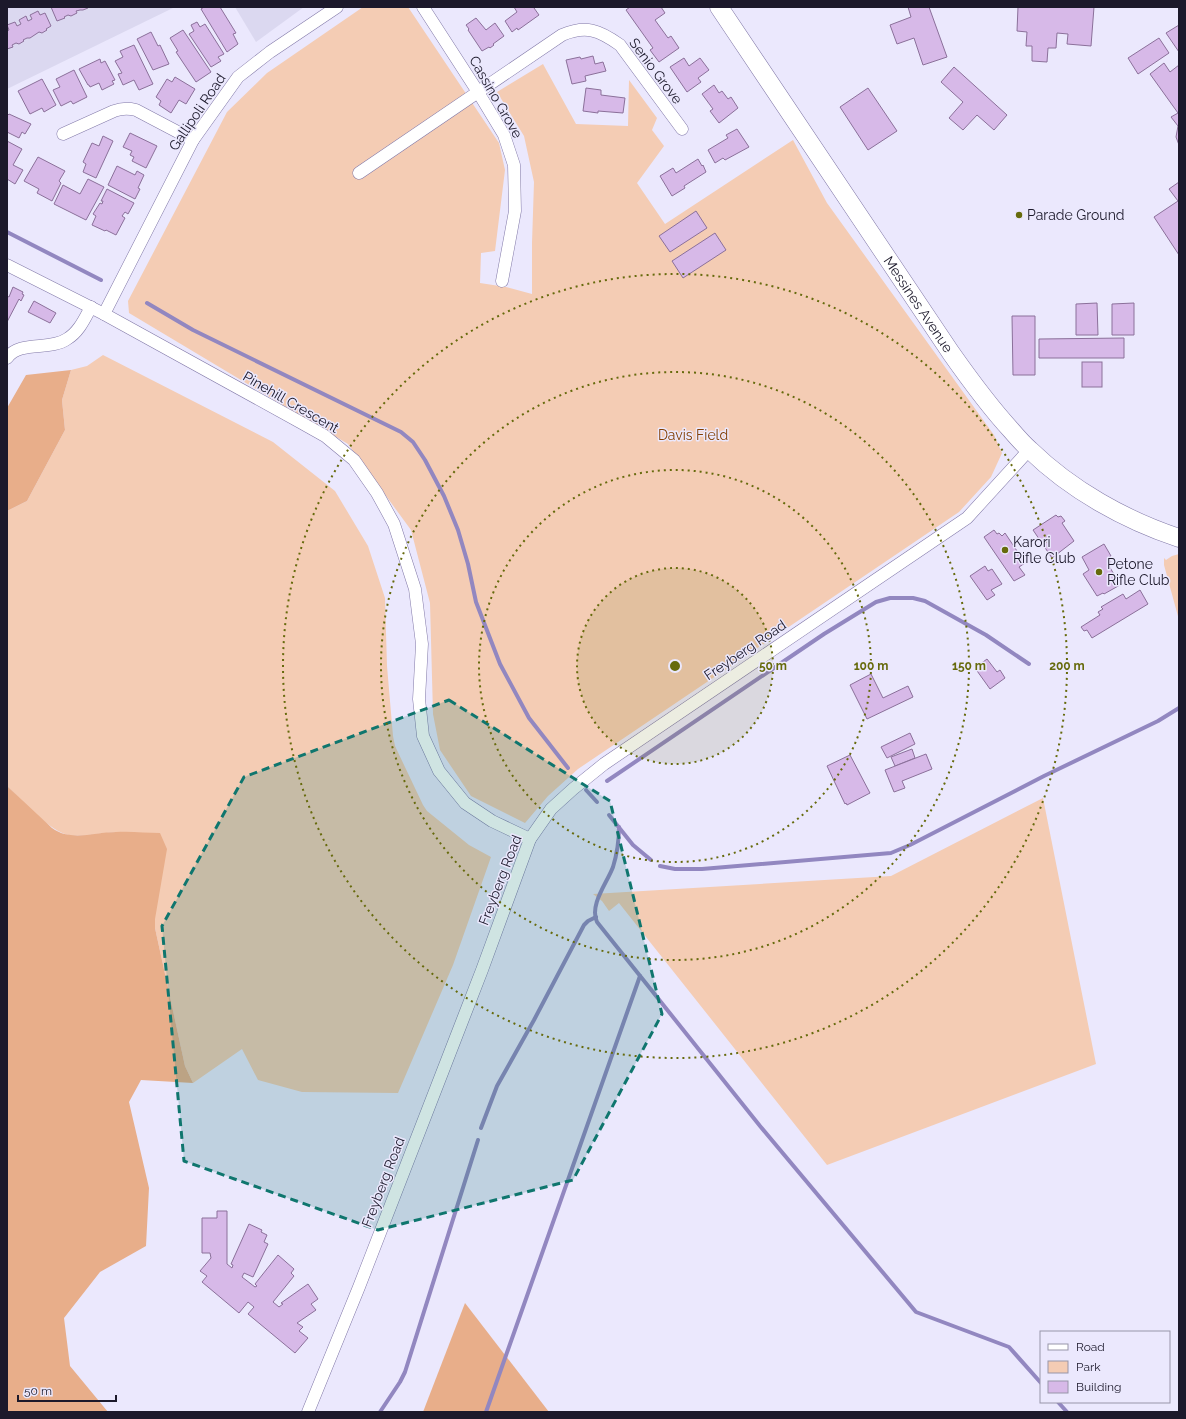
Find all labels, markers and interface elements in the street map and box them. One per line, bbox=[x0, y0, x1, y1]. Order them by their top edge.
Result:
street label: Senio Grove bbox=[626, 35, 686, 107]
street label: Cassino Grove bbox=[466, 53, 526, 141]
street label: Gallipoli Road bbox=[165, 71, 229, 153]
place label: Parade Ground bbox=[1027, 207, 1125, 223]
marker: Parade Ground bbox=[1014, 210, 1024, 220]
street label: Messines Avenue bbox=[880, 253, 956, 355]
street label: Pinehill Crescent bbox=[240, 368, 342, 436]
park label: Davis Field bbox=[658, 427, 728, 443]
place label: Karori Rifle Club bbox=[1013, 534, 1076, 566]
marker: Karori Rifle Club bbox=[1000, 545, 1010, 555]
place label: Petone Rifle Club bbox=[1107, 556, 1170, 588]
marker: Petone Rifle Club bbox=[1094, 567, 1104, 577]
street label: Freyberg Road bbox=[701, 617, 789, 683]
centre of rings bbox=[668, 659, 682, 673]
text: 50 m bbox=[759, 659, 787, 673]
text: 100 m bbox=[854, 659, 888, 673]
text: 150 m bbox=[952, 659, 986, 673]
text: 200 m bbox=[1049, 659, 1085, 673]
street label: Freyberg Road bbox=[475, 833, 525, 927]
street label: Freyberg Road bbox=[358, 1135, 408, 1229]
legend bbox=[1040, 1331, 1170, 1403]
text: Road bbox=[1076, 1340, 1105, 1354]
text: Park bbox=[1076, 1360, 1101, 1374]
scale bar bbox=[18, 1377, 116, 1403]
text: Building bbox=[1076, 1380, 1122, 1394]
text: 50 m bbox=[24, 1384, 52, 1398]

